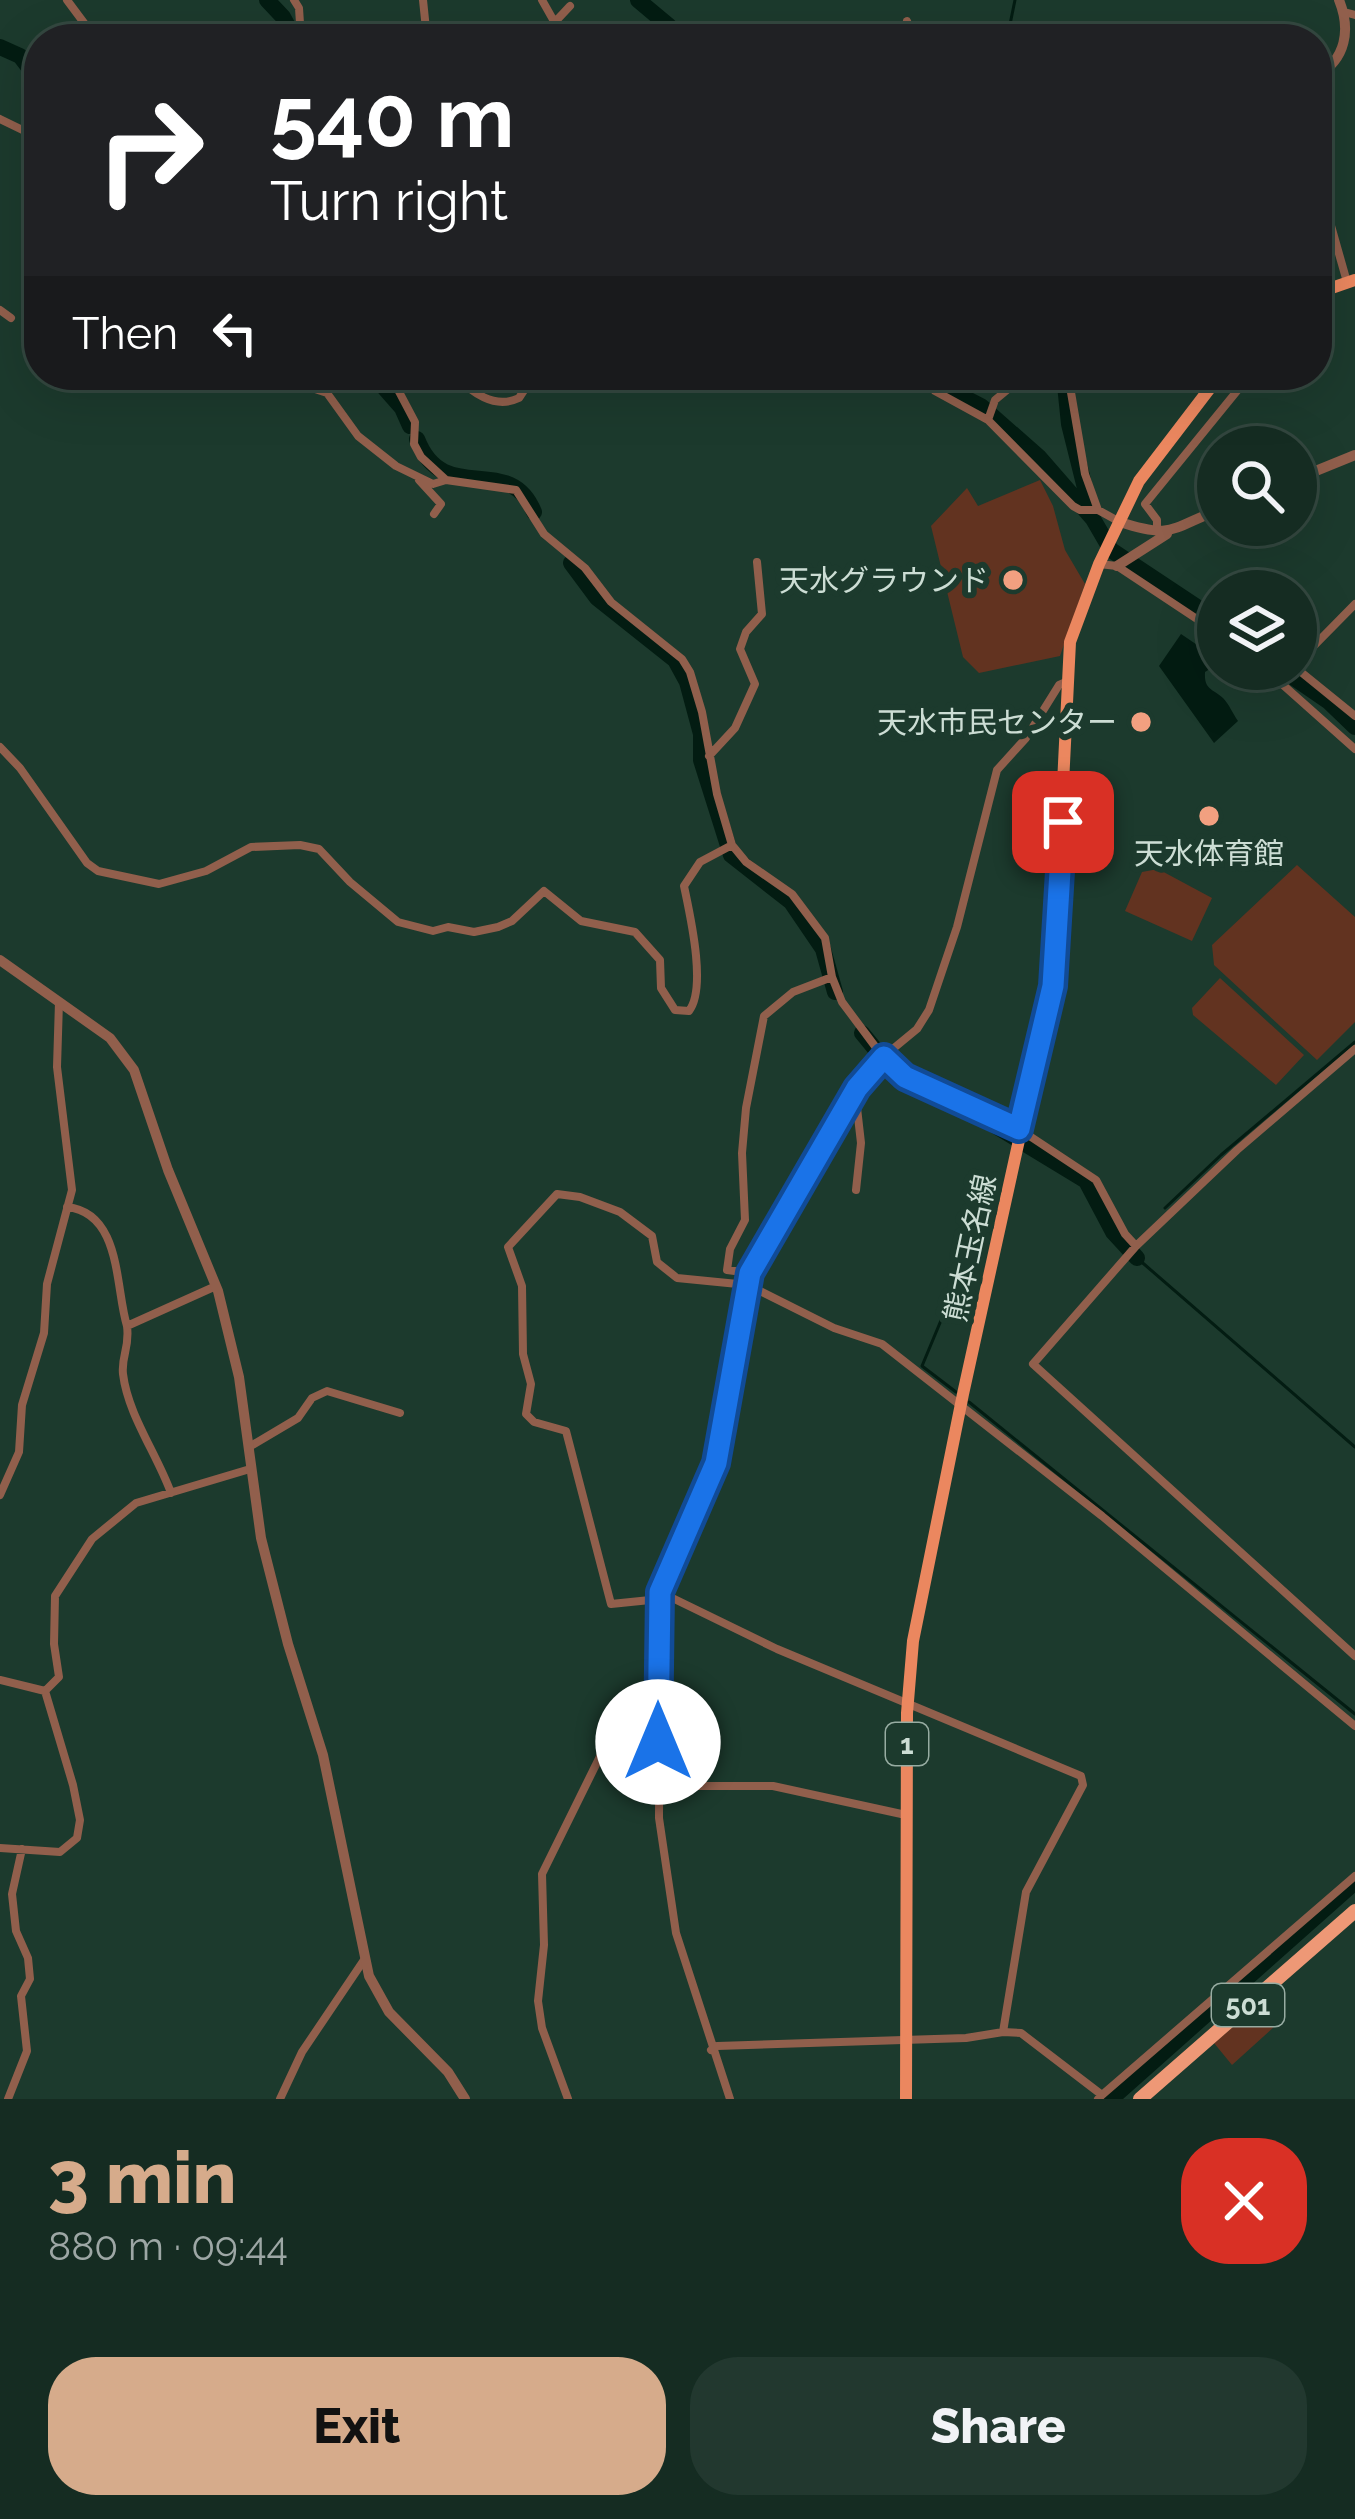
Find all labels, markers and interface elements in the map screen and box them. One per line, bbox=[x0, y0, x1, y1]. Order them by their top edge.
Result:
text: 540 m bbox=[270, 68, 514, 167]
icon: right bbox=[72, 72, 228, 228]
text: Turn right bbox=[270, 169, 508, 233]
icon: left bbox=[202, 300, 268, 366]
text: Then bbox=[72, 307, 178, 360]
map controls bbox=[1197, 426, 1317, 690]
button: search bbox=[1197, 426, 1317, 546]
place label: 天水グラウンド bbox=[779, 563, 989, 598]
marker: 天水グラウンド bbox=[1000, 567, 1026, 593]
button: layers bbox=[1197, 570, 1317, 690]
place label: 天水市民センター bbox=[877, 705, 1117, 740]
marker: 天水市民センター bbox=[1128, 709, 1154, 735]
pin bbox=[1012, 771, 1114, 873]
icon: arrive bbox=[1030, 789, 1096, 855]
marker: 天水体育館 bbox=[1196, 803, 1222, 829]
place label: 天水体育館 bbox=[1134, 836, 1284, 871]
street label: 熊本玉名線 bbox=[937, 1171, 1003, 1325]
position arrow bbox=[595, 1679, 721, 1805]
road number: 1 bbox=[886, 1723, 928, 1765]
road number: 501 bbox=[1212, 1984, 1284, 2026]
text: 3 min bbox=[48, 2135, 237, 2220]
button: close bbox=[1181, 2138, 1307, 2264]
text: 880 m · 09:44 bbox=[48, 2223, 288, 2269]
button: Exit bbox=[48, 2357, 666, 2495]
button: Share bbox=[690, 2357, 1307, 2495]

